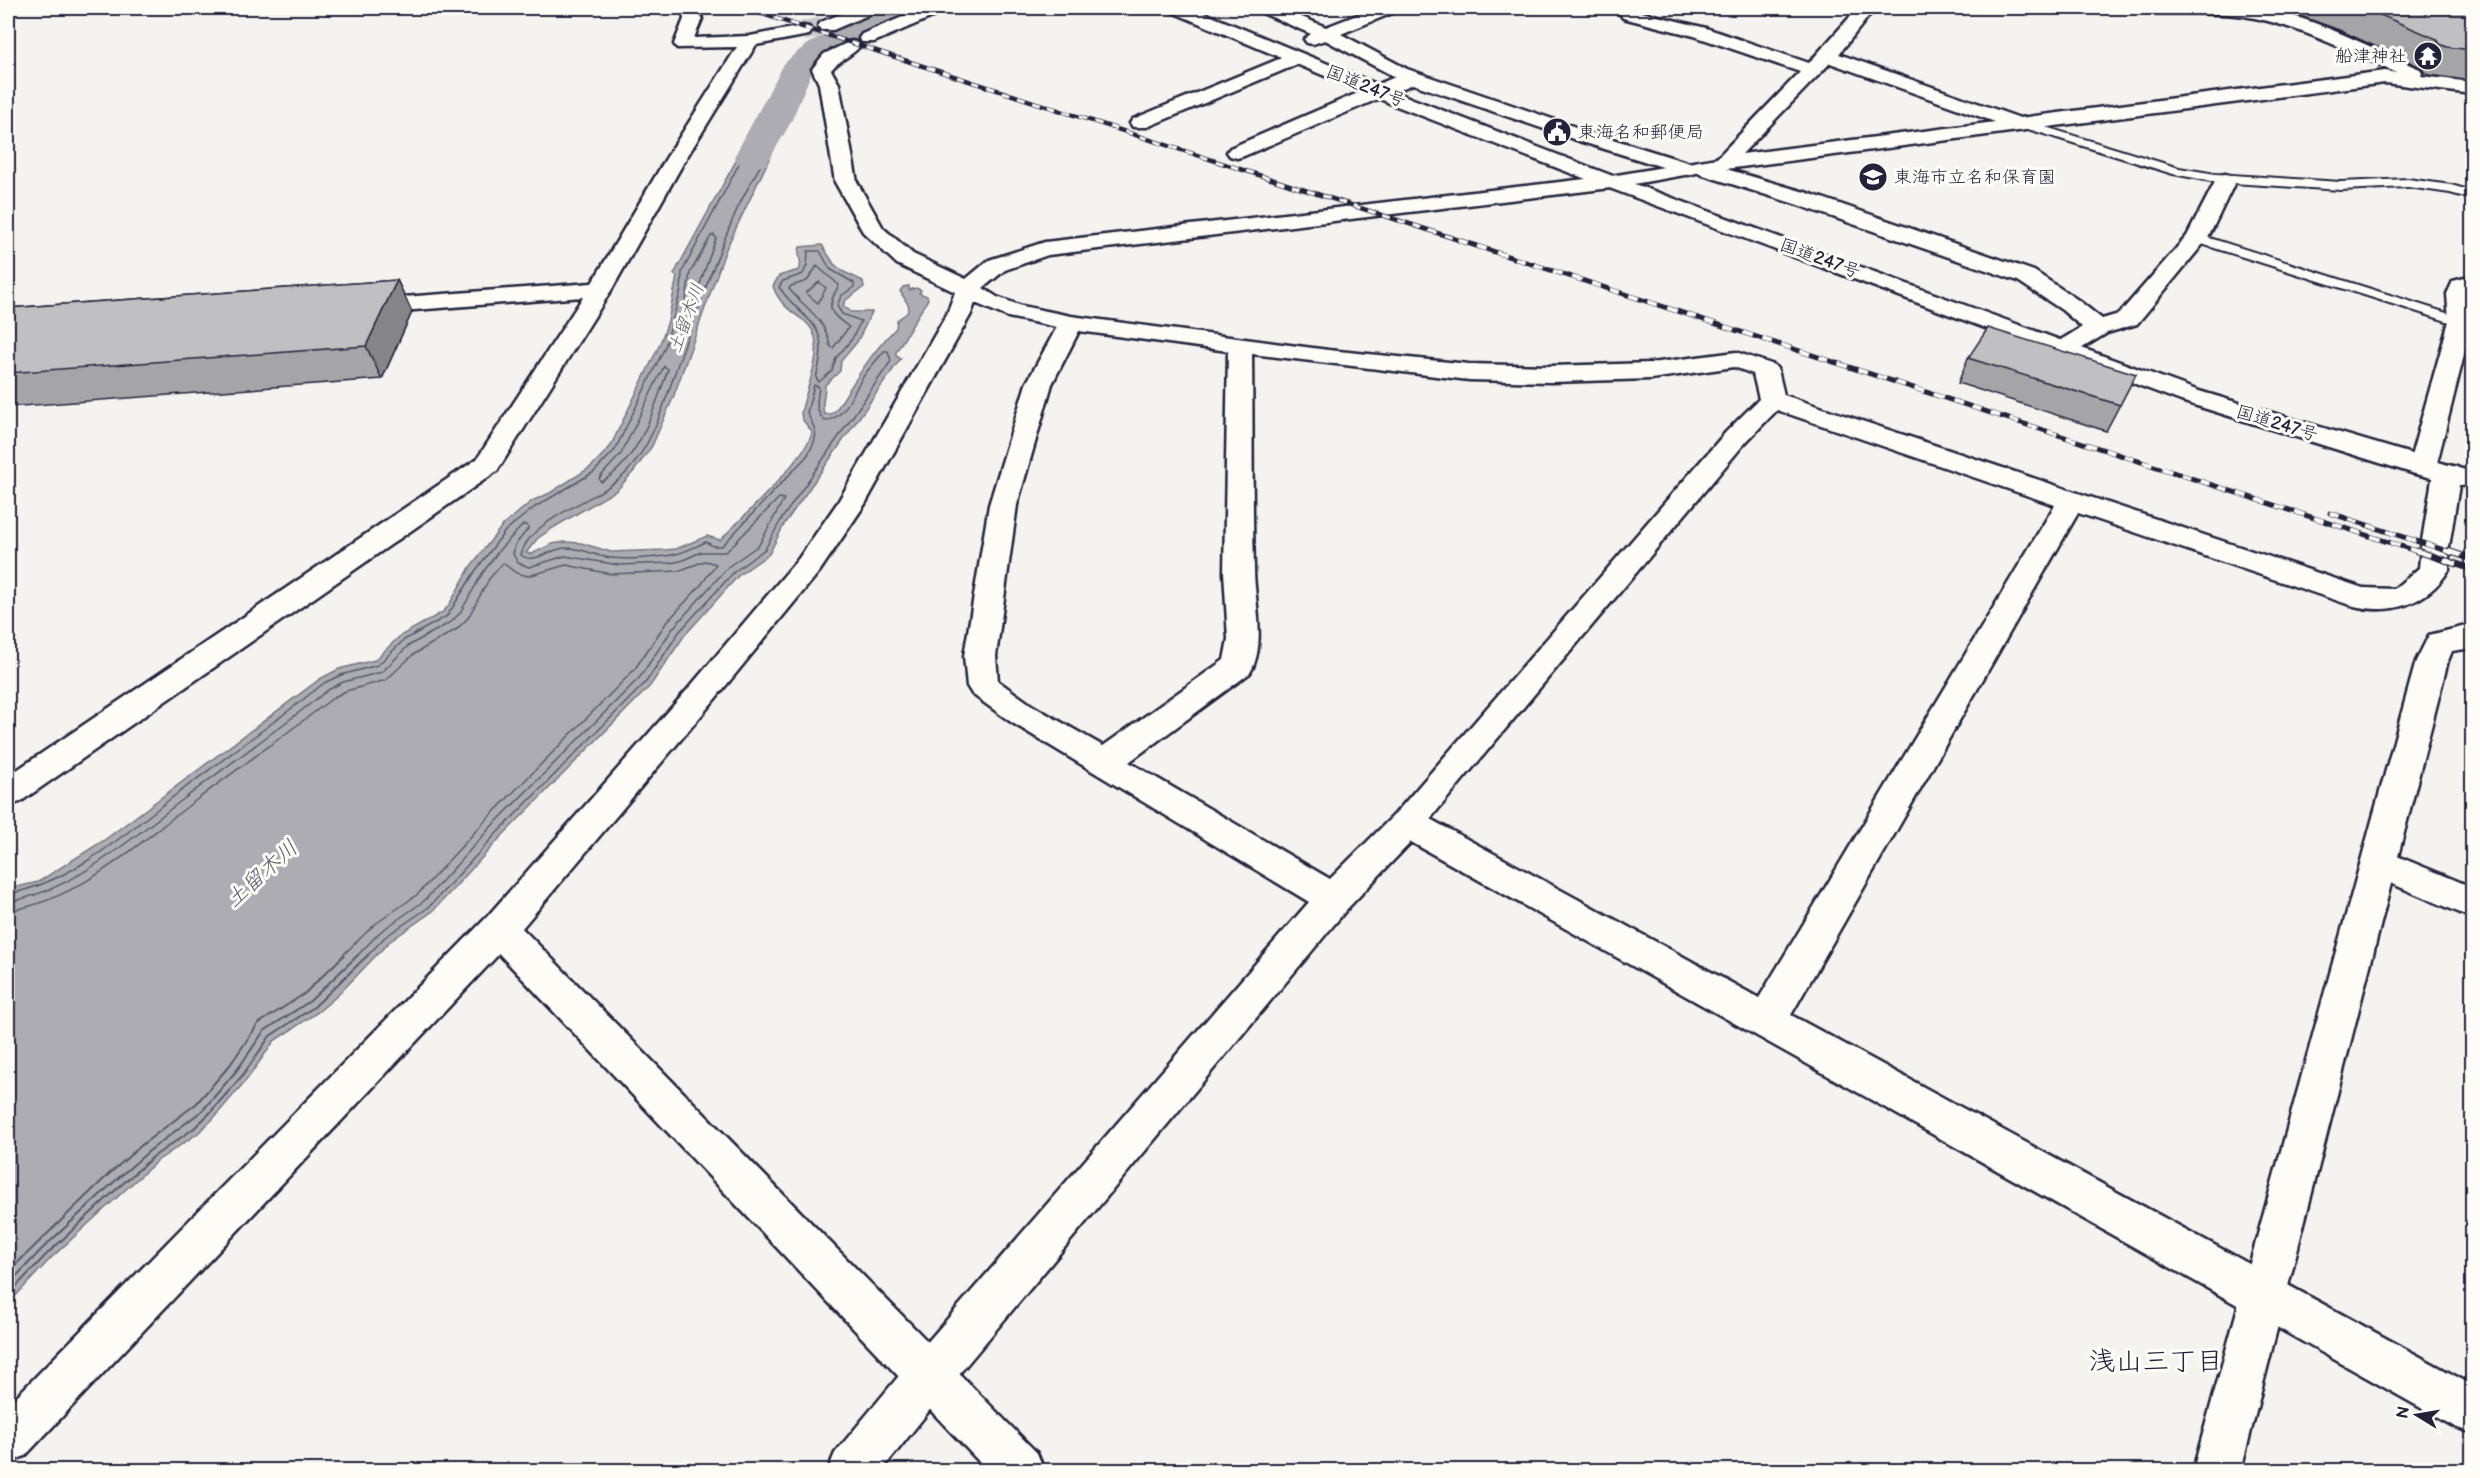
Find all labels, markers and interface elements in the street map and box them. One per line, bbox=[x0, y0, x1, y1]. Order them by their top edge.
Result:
temple icon: 船津神社 bbox=[2412, 40, 2444, 72]
place label: 船津神社 bbox=[2335, 46, 2407, 67]
street label: 国道247号 bbox=[1323, 61, 1409, 112]
public building icon: 東海名和郵便局 bbox=[1541, 116, 1573, 148]
place label: 東海名和郵便局 bbox=[1578, 122, 1704, 143]
school or university icon: 東海市立名和保育園 bbox=[1857, 161, 1889, 193]
place label: 東海市立名和保育園 bbox=[1894, 167, 2056, 188]
street label: 国道247号 bbox=[1777, 234, 1863, 283]
water label: 土留木川 bbox=[664, 281, 709, 356]
street label: 国道247号 bbox=[2234, 401, 2320, 446]
water label: 土留木川 bbox=[220, 835, 304, 914]
district label: 浅山三丁目 bbox=[2089, 1346, 2224, 1378]
north arrow bbox=[2387, 1385, 2447, 1445]
text: N bbox=[2393, 1405, 2414, 1420]

